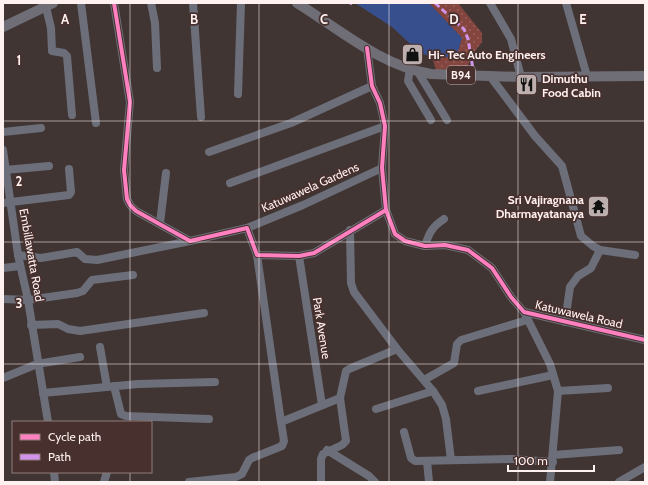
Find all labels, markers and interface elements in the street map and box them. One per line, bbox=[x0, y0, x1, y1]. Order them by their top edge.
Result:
text: A bbox=[61, 11, 70, 27]
text: B bbox=[190, 11, 198, 27]
text: C bbox=[320, 11, 328, 27]
text: D bbox=[449, 11, 459, 27]
text: E bbox=[579, 11, 587, 27]
shop icon: Hi- Tec Auto Engineers bbox=[399, 41, 425, 67]
place label: Hi- Tec Auto Engineers bbox=[428, 47, 546, 62]
text: 1 bbox=[17, 52, 21, 68]
road number: B94 bbox=[447, 66, 475, 84]
place label: Dimuthu Food Cabin bbox=[542, 71, 601, 100]
restaurant icon: Dimuthu Food Cabin bbox=[514, 72, 540, 98]
street label: Katuwawela Gardens bbox=[259, 159, 361, 215]
text: 2 bbox=[16, 173, 23, 189]
place label: Sri Vajiragnana Dharmayatanaya bbox=[496, 192, 584, 221]
temple icon: Sri Vajiragnana Dharmayatanaya bbox=[586, 193, 612, 219]
street label: Embillawatta Road bbox=[16, 207, 48, 303]
text: 3 bbox=[15, 295, 23, 311]
street label: Park Avenue bbox=[310, 296, 334, 360]
street label: Katuwawela Road bbox=[534, 297, 624, 331]
legend bbox=[12, 421, 152, 473]
text: Cycle path bbox=[48, 429, 101, 444]
scale bar bbox=[508, 447, 594, 473]
text: Path bbox=[48, 449, 71, 464]
text: 100 m bbox=[514, 453, 548, 468]

